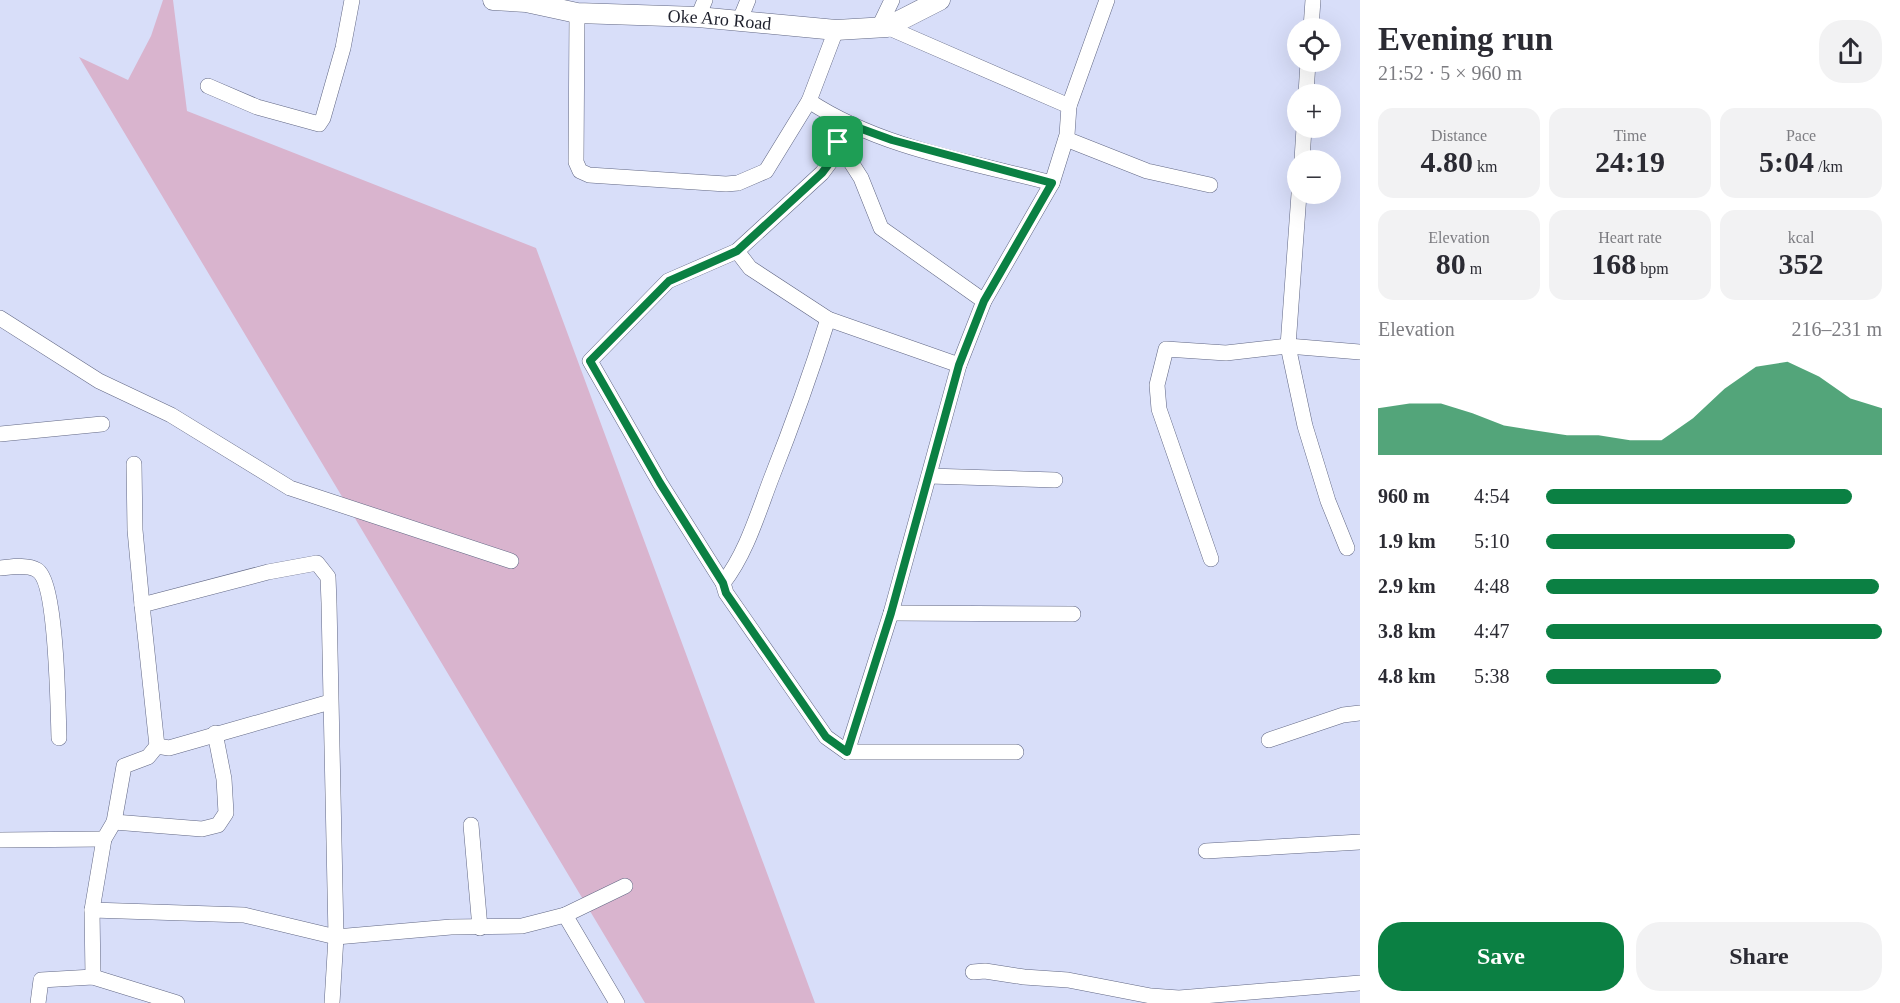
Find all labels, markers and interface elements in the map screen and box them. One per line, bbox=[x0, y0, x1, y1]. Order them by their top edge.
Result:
street label: Oke Aro Road bbox=[667, 6, 772, 34]
map controls bbox=[1287, 18, 1341, 204]
button: locate bbox=[1287, 18, 1341, 72]
button: share bbox=[1819, 20, 1882, 83]
text: Evening run bbox=[1378, 21, 1553, 57]
text: 21:52 · 5 × 960 m bbox=[1378, 62, 1522, 84]
button: + bbox=[1287, 84, 1341, 138]
pin bbox=[812, 116, 863, 167]
icon: arrive bbox=[821, 125, 854, 158]
text: Distance bbox=[1431, 127, 1487, 144]
text: Time bbox=[1613, 127, 1647, 144]
text: Pace bbox=[1786, 127, 1816, 144]
text: 4.80 bbox=[1421, 145, 1473, 178]
text: 24:19 bbox=[1595, 145, 1665, 178]
text: 5:04 bbox=[1759, 145, 1814, 178]
button: − bbox=[1287, 150, 1341, 204]
text: km bbox=[1473, 158, 1497, 175]
text: /km bbox=[1814, 158, 1843, 175]
text: Elevation bbox=[1428, 229, 1490, 246]
text: Heart rate bbox=[1598, 229, 1662, 246]
text: kcal bbox=[1788, 229, 1814, 246]
text: 80 bbox=[1436, 247, 1466, 280]
text: 168 bbox=[1591, 247, 1636, 280]
text: 352 bbox=[1779, 247, 1824, 280]
text: m bbox=[1466, 260, 1482, 277]
text: bpm bbox=[1636, 260, 1669, 277]
text: Elevation bbox=[1378, 318, 1455, 340]
text: 216–231 m bbox=[1791, 318, 1882, 340]
text: 960 m bbox=[1378, 485, 1430, 507]
text: 4:54 bbox=[1474, 485, 1510, 507]
text: 1.9 km bbox=[1378, 530, 1436, 552]
text: 5:10 bbox=[1474, 530, 1510, 552]
text: 2.9 km bbox=[1378, 575, 1436, 597]
text: 4:48 bbox=[1474, 575, 1510, 597]
text: 3.8 km bbox=[1378, 620, 1436, 642]
text: 4:47 bbox=[1474, 620, 1510, 642]
text: 4.8 km bbox=[1378, 665, 1436, 687]
text: 5:38 bbox=[1474, 665, 1510, 687]
button: Save bbox=[1378, 922, 1624, 991]
button: Share bbox=[1636, 922, 1882, 991]

